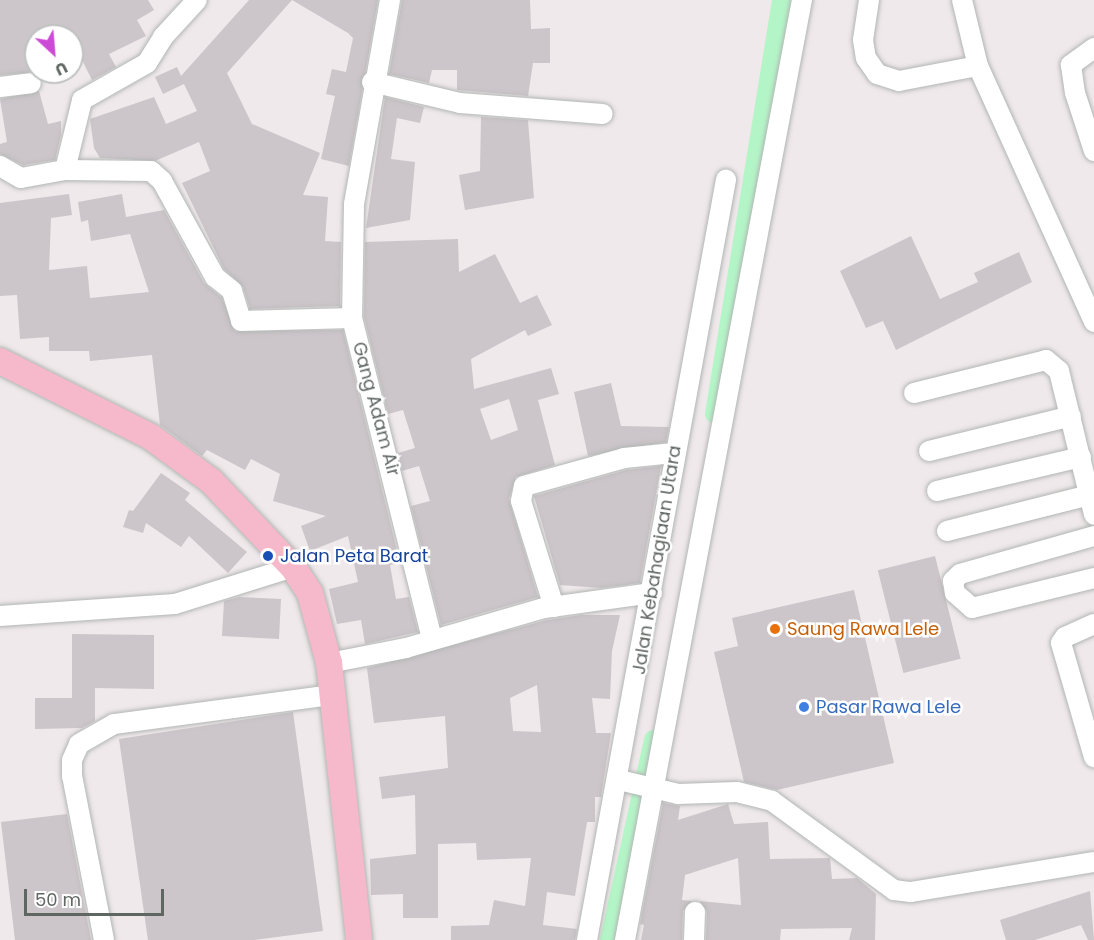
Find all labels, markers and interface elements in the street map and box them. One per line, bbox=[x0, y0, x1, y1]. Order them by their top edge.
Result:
north arrow bbox=[24, 24, 84, 84]
text: U bbox=[51, 56, 71, 82]
street label: Gang Adam Air bbox=[348, 340, 404, 478]
street label: Jalan Kebahagiaan Utara bbox=[628, 444, 686, 676]
place label: Jalan Peta Barat bbox=[280, 545, 428, 567]
marker: Jalan Peta Barat bbox=[261, 549, 275, 563]
place label: Saung Rawa Lele bbox=[787, 618, 939, 640]
marker: Saung Rawa Lele bbox=[768, 622, 782, 636]
place label: Pasar Rawa Lele bbox=[816, 696, 961, 718]
marker: Pasar Rawa Lele bbox=[797, 700, 811, 714]
scale bar bbox=[27, 877, 166, 915]
text: 50 m bbox=[35, 887, 81, 912]

